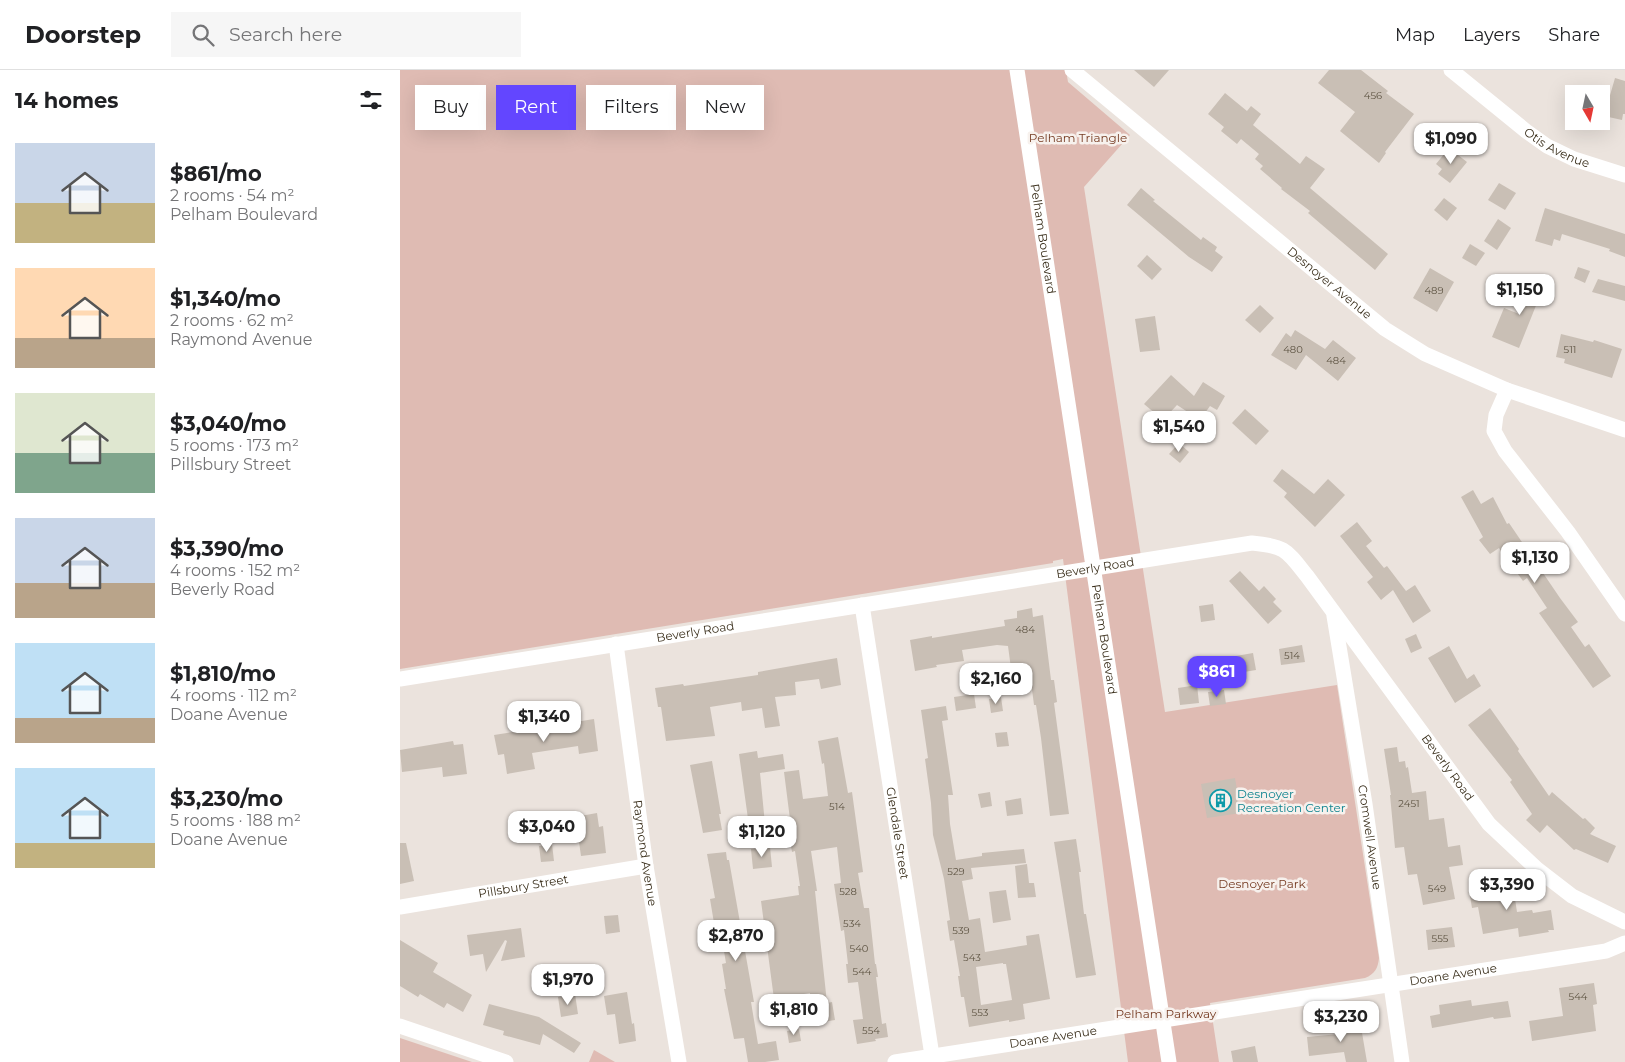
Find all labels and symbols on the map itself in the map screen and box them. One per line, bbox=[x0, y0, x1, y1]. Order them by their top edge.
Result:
north arrow bbox=[1565, 85, 1610, 130]
house number: 456 bbox=[1364, 89, 1382, 102]
pin: $1,090 bbox=[1410, 122, 1492, 165]
street label: Otis Avenue bbox=[1521, 124, 1592, 170]
park label: Pelham Triangle bbox=[1029, 130, 1127, 145]
street label: Pelham Boulevard bbox=[1028, 183, 1059, 295]
street label: Desnoyer Avenue bbox=[1284, 243, 1375, 322]
pin: $1,150 bbox=[1479, 274, 1561, 316]
house number: 489 bbox=[1424, 284, 1444, 297]
house number: 480 bbox=[1283, 343, 1303, 356]
house number: 511 bbox=[1564, 343, 1576, 356]
house number: 484 bbox=[1326, 354, 1346, 367]
pin: $1,540 bbox=[1138, 410, 1220, 453]
pin: $1,130 bbox=[1494, 542, 1576, 584]
street label: Beverly Road bbox=[1055, 554, 1135, 581]
street label: Pelham Boulevard bbox=[1089, 583, 1121, 695]
street label: Beverly Road bbox=[655, 618, 735, 645]
house number: 484 bbox=[1015, 623, 1035, 636]
house number: 514 bbox=[1284, 649, 1300, 662]
pin: $861 bbox=[1187, 656, 1247, 698]
pin: $2,160 bbox=[955, 662, 1037, 705]
pin: $1,340 bbox=[503, 700, 585, 743]
street label: Beverly Road bbox=[1419, 731, 1477, 804]
street label: Cromwell Avenue bbox=[1355, 783, 1385, 891]
street label: Glendale Street bbox=[883, 786, 913, 880]
place label: Desnoyer Recreation Center bbox=[1237, 786, 1346, 815]
building icon: Desnoyer Recreation Center bbox=[1209, 789, 1233, 813]
house number: 2451 bbox=[1398, 797, 1420, 810]
street label: Raymond Avenue bbox=[630, 799, 661, 907]
house number: 514 bbox=[829, 800, 845, 813]
pin: $3,040 bbox=[506, 810, 588, 853]
pin: $1,120 bbox=[721, 816, 803, 858]
house number: 529 bbox=[947, 865, 965, 878]
pin: $3,390 bbox=[1466, 868, 1548, 911]
street label: Pillsbury Street bbox=[477, 871, 570, 901]
park label: Desnoyer Park bbox=[1218, 876, 1307, 891]
house number: 549 bbox=[1428, 882, 1446, 895]
house number: 528 bbox=[839, 885, 857, 898]
house number: 534 bbox=[843, 917, 861, 930]
pin: $2,870 bbox=[695, 920, 777, 962]
house number: 539 bbox=[952, 924, 970, 937]
house number: 555 bbox=[1432, 932, 1449, 945]
house number: 540 bbox=[850, 942, 869, 955]
house number: 543 bbox=[963, 951, 981, 964]
street label: Doane Avenue bbox=[1408, 960, 1498, 989]
pin: $1,970 bbox=[527, 964, 609, 1006]
house number: 544 bbox=[853, 965, 872, 978]
house number: 544 bbox=[1569, 990, 1588, 1003]
pin: $1,810 bbox=[753, 994, 835, 1036]
pin: $3,230 bbox=[1300, 1000, 1382, 1043]
house number: 553 bbox=[972, 1006, 989, 1019]
park label: Pelham Parkway bbox=[1116, 1006, 1217, 1021]
street label: Doane Avenue bbox=[1008, 1023, 1098, 1051]
house number: 554 bbox=[862, 1024, 880, 1037]

